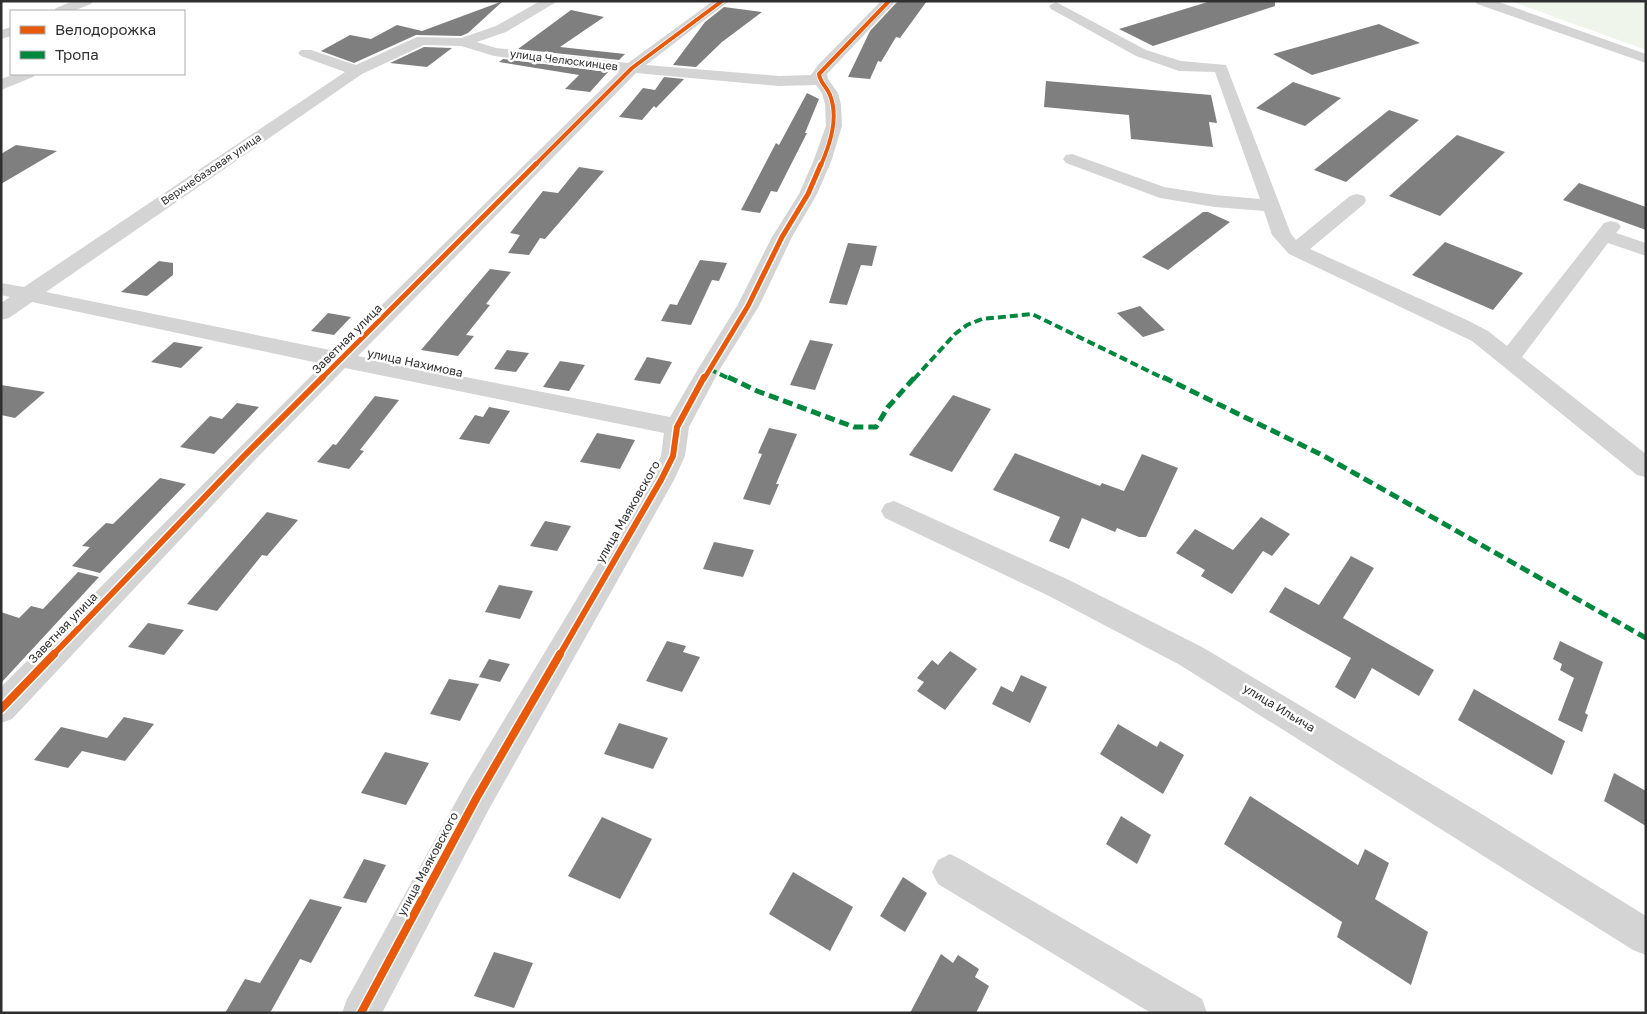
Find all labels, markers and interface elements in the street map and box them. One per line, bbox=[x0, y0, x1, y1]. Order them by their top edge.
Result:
legend bbox=[10, 10, 185, 75]
text: Велодорожка bbox=[55, 20, 156, 38]
text: Тропа bbox=[55, 45, 99, 63]
street label: улица Челюскинцев bbox=[509, 46, 619, 73]
street label: Верхнебазовая улица bbox=[158, 130, 263, 207]
street label: Заветная улица bbox=[308, 300, 385, 377]
street label: улица Нахимова bbox=[366, 345, 464, 380]
street label: улица Маяковского bbox=[592, 458, 663, 566]
street label: Заветная улица bbox=[25, 589, 100, 666]
street label: улица Ильича bbox=[1241, 680, 1318, 735]
street label: улица Маяковского bbox=[394, 809, 461, 918]

